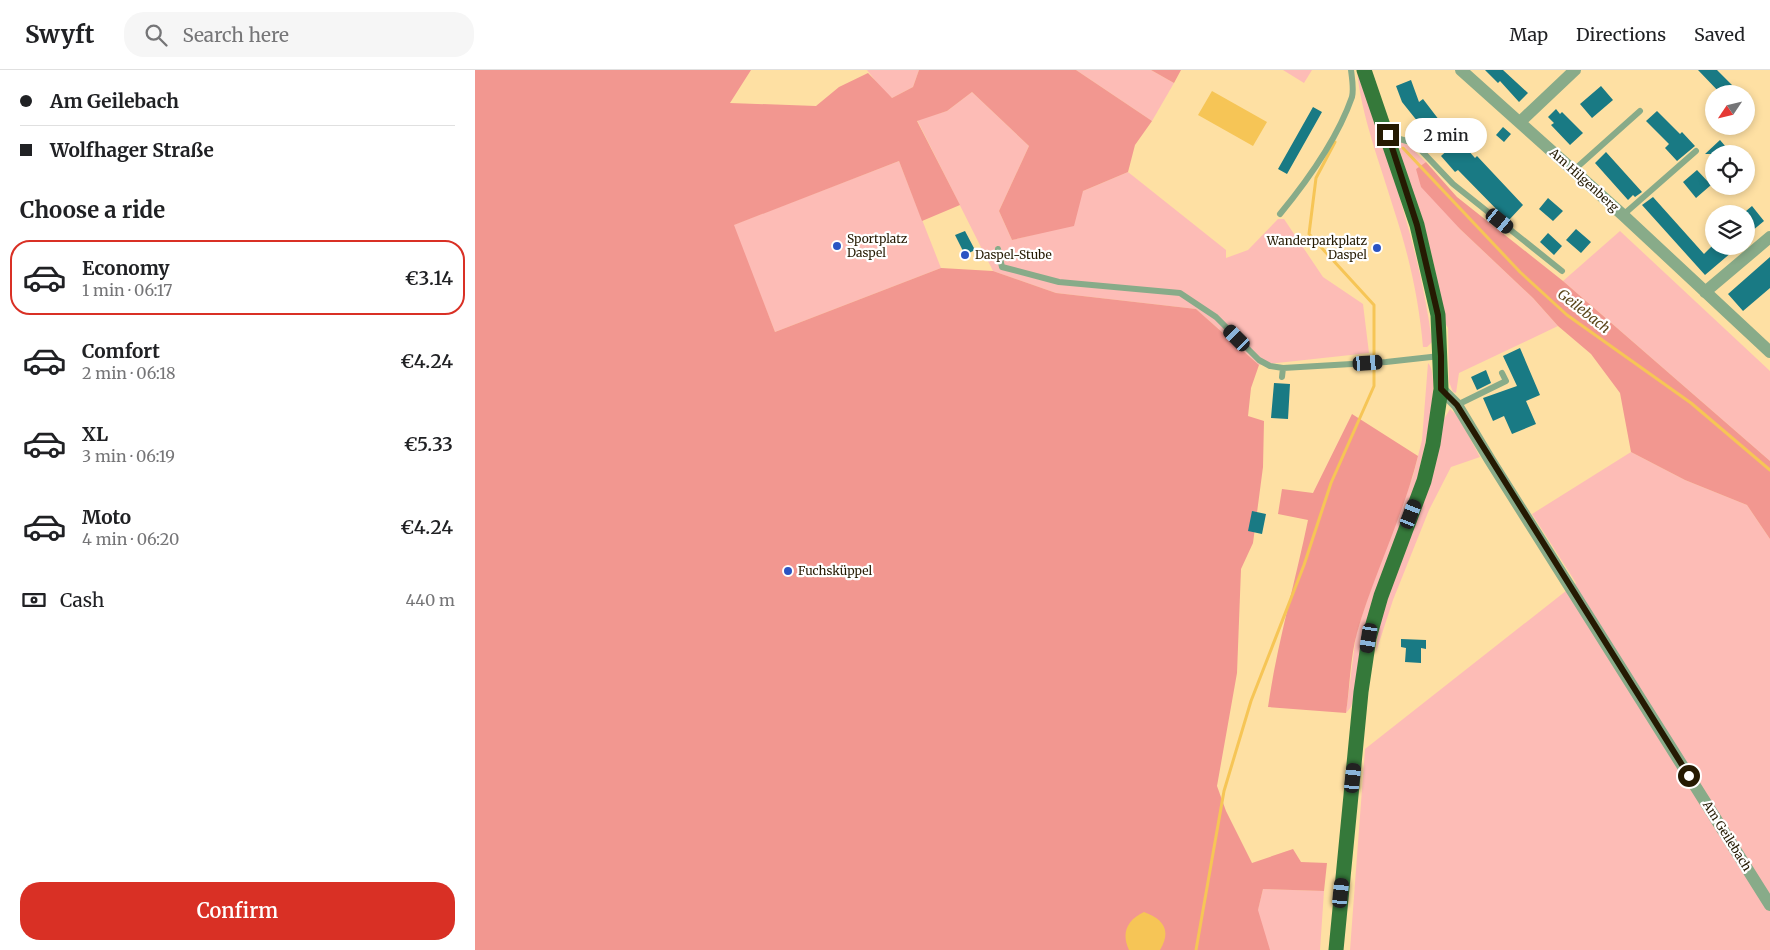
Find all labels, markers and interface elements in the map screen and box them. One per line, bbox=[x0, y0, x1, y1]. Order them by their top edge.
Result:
search box bbox=[124, 12, 474, 57]
text: Swyft bbox=[25, 19, 94, 50]
icon: search bbox=[142, 21, 170, 49]
text: Search here bbox=[182, 23, 289, 47]
text: Map bbox=[1510, 23, 1548, 46]
text: Directions bbox=[1576, 23, 1666, 46]
text: Saved bbox=[1694, 23, 1745, 46]
north arrow bbox=[1705, 85, 1755, 135]
map controls bbox=[1705, 85, 1755, 255]
text: Am Geilebach bbox=[50, 89, 179, 113]
callout: 2 min bbox=[1405, 118, 1488, 152]
route end bbox=[1377, 124, 1399, 146]
text: 2 min bbox=[1423, 125, 1469, 145]
text: Wolfhager Straße bbox=[50, 138, 214, 162]
street label: Am Hilgenberg bbox=[1546, 144, 1622, 215]
button: locate bbox=[1705, 145, 1755, 195]
text: Choose a ride bbox=[20, 196, 165, 224]
button: layers bbox=[1705, 205, 1755, 255]
car bbox=[1483, 206, 1516, 236]
place label: Sportplatz Daspel bbox=[847, 231, 908, 260]
place label: Wanderparkplatz Daspel bbox=[1266, 233, 1367, 262]
marker: Sportplatz Daspel bbox=[831, 240, 843, 252]
marker: Wanderparkplatz Daspel bbox=[1371, 242, 1383, 254]
place label: Daspel-Stube bbox=[975, 247, 1052, 262]
marker: Daspel-Stube bbox=[959, 249, 971, 261]
icon: car bbox=[22, 255, 67, 300]
text: Economy bbox=[82, 256, 170, 280]
text: €3.14 bbox=[405, 266, 453, 290]
text: 1 min · 06:17 bbox=[82, 280, 172, 300]
water label: Geilebach bbox=[1554, 285, 1614, 337]
car bbox=[1221, 322, 1252, 354]
icon: car bbox=[22, 338, 67, 383]
text: Comfort bbox=[82, 339, 160, 363]
text: €4.24 bbox=[400, 349, 453, 373]
car bbox=[1352, 354, 1383, 372]
text: 2 min · 06:18 bbox=[82, 363, 175, 383]
icon: car bbox=[22, 421, 67, 466]
text: XL bbox=[82, 422, 108, 446]
text: €5.33 bbox=[404, 432, 453, 456]
text: 3 min · 06:19 bbox=[82, 446, 175, 466]
car bbox=[1398, 497, 1423, 531]
icon: car bbox=[22, 504, 67, 549]
text: Moto bbox=[82, 505, 131, 529]
text: €4.24 bbox=[400, 515, 453, 539]
text: 4 min · 06:20 bbox=[82, 529, 179, 549]
place label: Fuchsküppel bbox=[798, 563, 872, 578]
marker: Fuchsküppel bbox=[782, 565, 794, 577]
icon: cash bbox=[20, 586, 48, 614]
text: Cash bbox=[60, 588, 104, 612]
text: 440 m bbox=[405, 590, 455, 610]
car bbox=[1359, 622, 1378, 654]
car bbox=[1343, 762, 1362, 794]
route start bbox=[1678, 765, 1700, 787]
street label: Am Geilebach bbox=[1699, 797, 1755, 874]
car bbox=[1331, 877, 1350, 909]
button: Confirm bbox=[20, 882, 455, 940]

